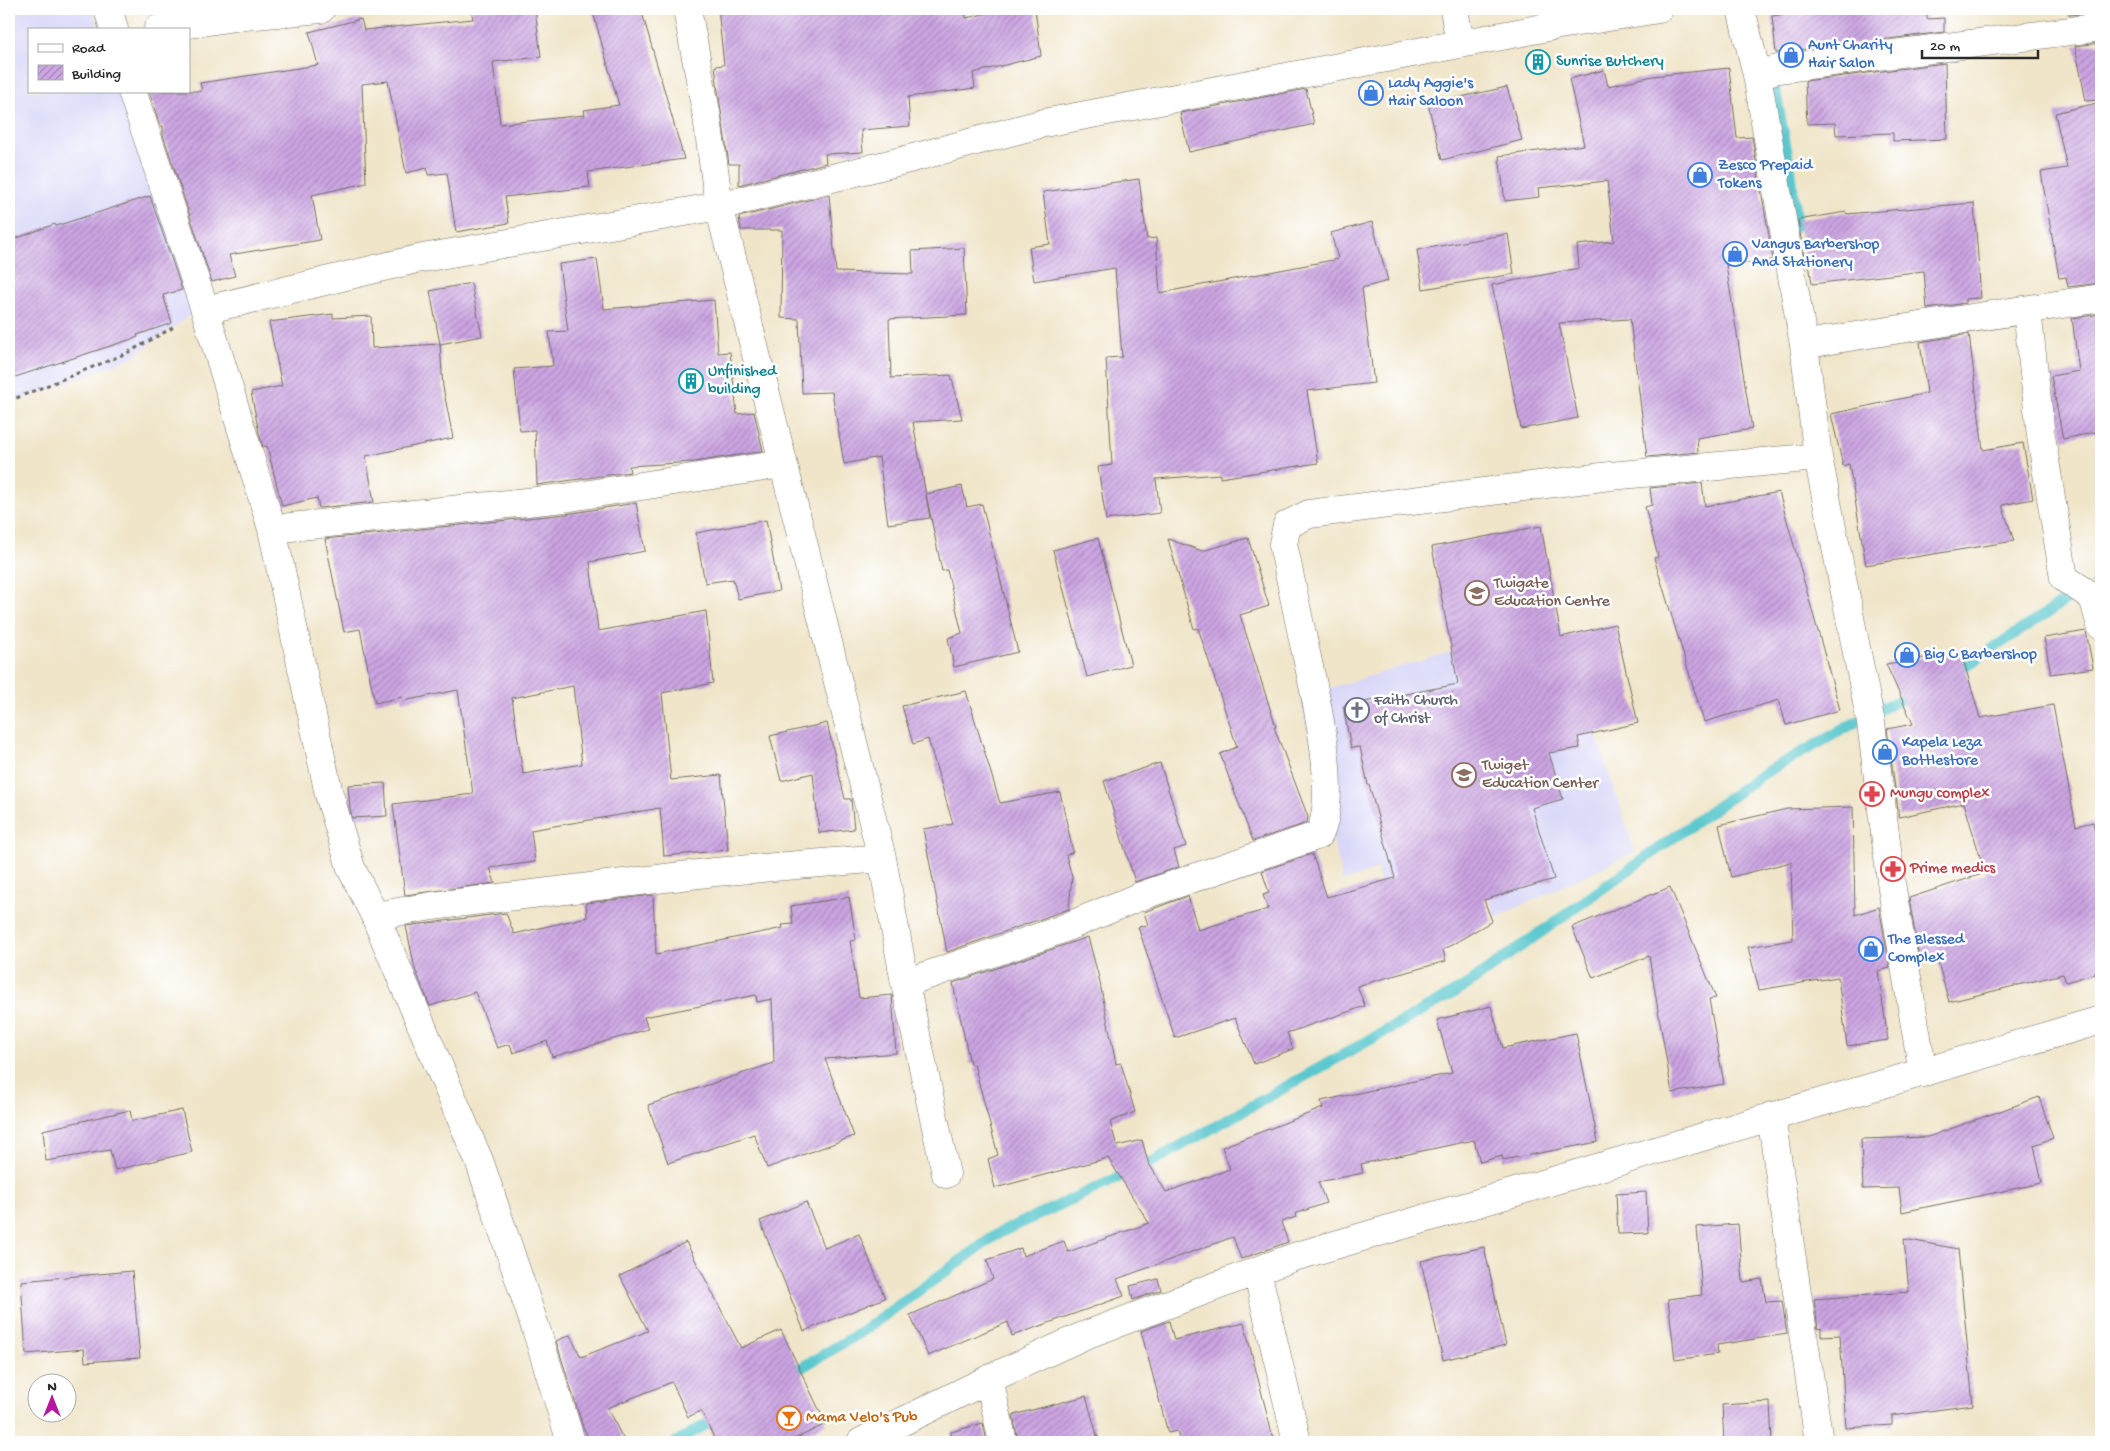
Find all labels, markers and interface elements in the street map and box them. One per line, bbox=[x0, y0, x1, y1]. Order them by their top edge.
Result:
legend bbox=[28, 28, 190, 92]
scale bar bbox=[1922, 28, 2039, 60]
place label: Aunt Charity Hair Salon bbox=[1808, 37, 1893, 74]
text: 20 m bbox=[1930, 38, 1960, 56]
text: Road bbox=[72, 40, 106, 58]
shop icon: Aunt Charity Hair Salon bbox=[1778, 42, 1804, 68]
building icon: Sunrise Butchery bbox=[1525, 49, 1551, 75]
place label: Sunrise Butchery bbox=[1556, 53, 1664, 72]
text: Building bbox=[71, 66, 121, 84]
place label: Lady Aggie's Hair Saloon bbox=[1388, 75, 1474, 112]
shop icon: Lady Aggie's Hair Saloon bbox=[1358, 80, 1384, 106]
place label: Zesco Prepaid Tokens bbox=[1717, 157, 1814, 194]
shop icon: Zesco Prepaid Tokens bbox=[1687, 162, 1713, 188]
place label: Vangus Barbershop And Stationery bbox=[1751, 236, 1880, 273]
shop icon: Vangus Barbershop And Stationery bbox=[1722, 241, 1748, 267]
place label: Unfinished building bbox=[708, 363, 778, 400]
building icon: Unfinished building bbox=[678, 368, 704, 394]
place label: Twigate Education Centre bbox=[1493, 575, 1611, 612]
school or university icon: Twigate Education Centre bbox=[1464, 580, 1490, 606]
shop icon: Big C Barbershop bbox=[1894, 642, 1920, 668]
place label: Big C Barbershop bbox=[1923, 646, 2037, 665]
place label: Faith Church of Christ bbox=[1373, 692, 1458, 729]
church icon: Faith Church of Christ bbox=[1344, 697, 1370, 723]
place label: Kapela Leza Bottlestore bbox=[1901, 734, 1983, 771]
shop icon: Kapela Leza Bottlestore bbox=[1872, 739, 1898, 765]
place label: Twiget Education Center bbox=[1481, 757, 1599, 794]
school or university icon: Twiget Education Center bbox=[1451, 762, 1477, 788]
pharmacy icon: Mungu complex bbox=[1859, 781, 1885, 807]
place label: Mungu complex bbox=[1890, 785, 1990, 804]
pharmacy icon: Prime medics bbox=[1880, 856, 1906, 882]
place label: Prime medics bbox=[1909, 860, 1996, 879]
place label: The Blessed Complex bbox=[1887, 931, 1966, 968]
shop icon: The Blessed Complex bbox=[1858, 936, 1884, 962]
north arrow bbox=[28, 1374, 78, 1424]
text: N bbox=[47, 1379, 57, 1396]
bar icon: Mama Velo's Pub bbox=[776, 1405, 802, 1431]
place label: Mama Velo's Pub bbox=[806, 1409, 918, 1428]

